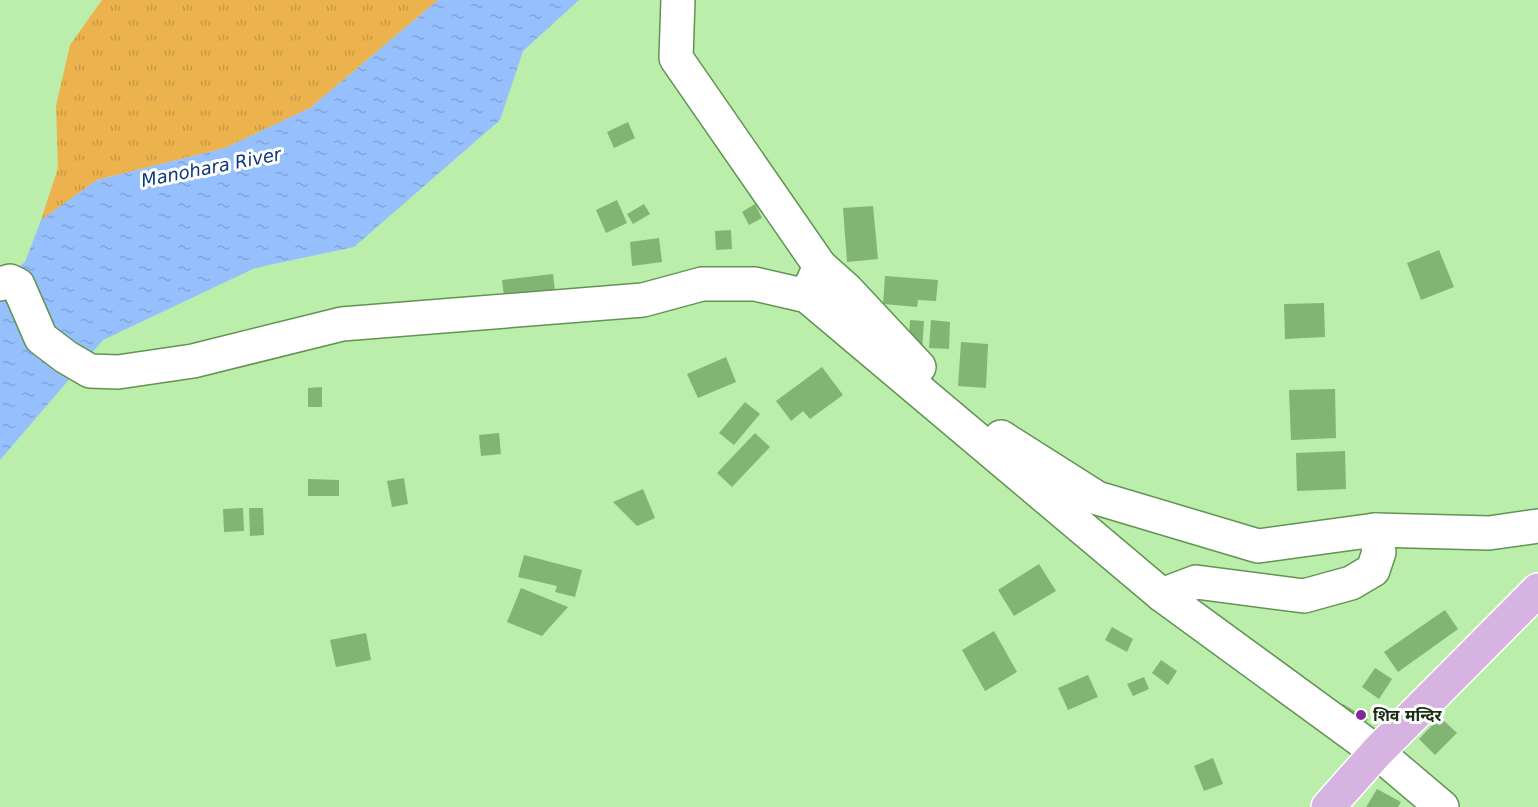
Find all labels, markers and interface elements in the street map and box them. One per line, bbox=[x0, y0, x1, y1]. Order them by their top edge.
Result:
water label: Manohara River bbox=[139, 143, 284, 191]
place label: शिव मन्दिर bbox=[1373, 706, 1442, 725]
marker: शिव मन्दिर bbox=[1354, 708, 1368, 722]

